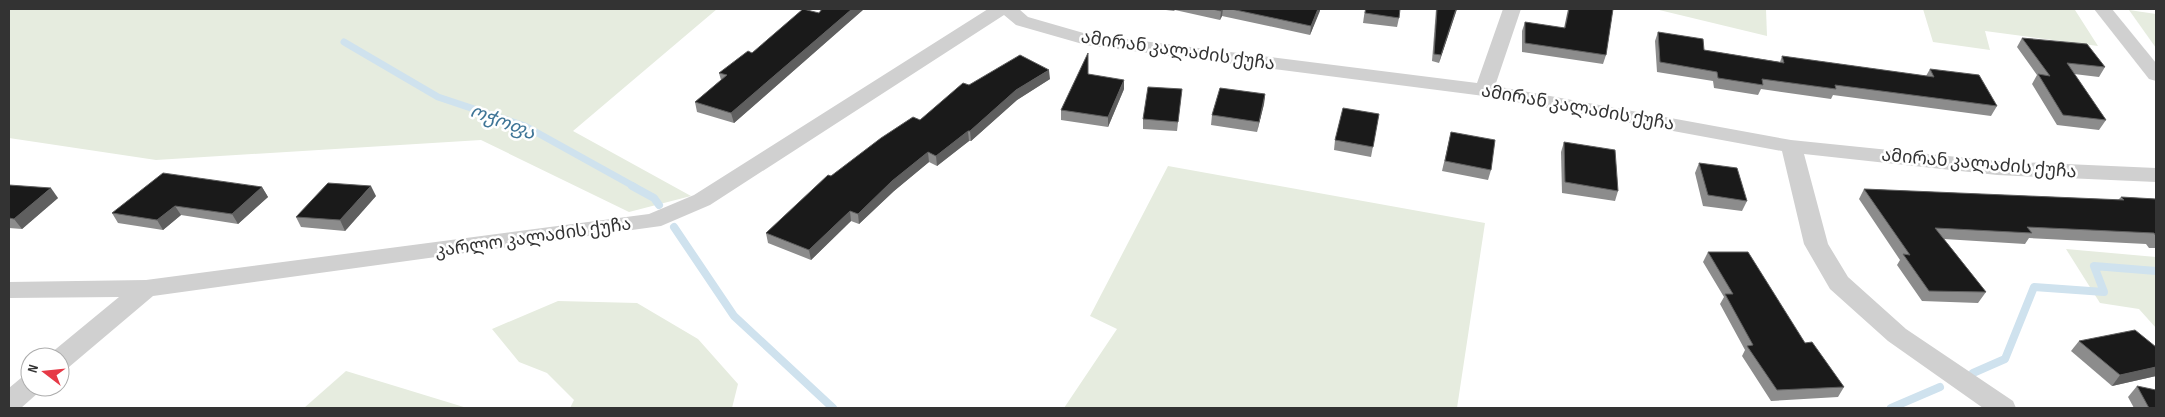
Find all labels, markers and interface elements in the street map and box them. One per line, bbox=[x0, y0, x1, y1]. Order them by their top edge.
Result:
street label: ამირან კალაძის ქუჩა bbox=[1080, 26, 1276, 75]
street label: ამირან კალაძის ქუჩა bbox=[1480, 80, 1676, 135]
water label: ოჭოფა bbox=[467, 100, 539, 145]
street label: ამირან კალაძის ქუჩა bbox=[1881, 145, 2077, 182]
street label: კარლო კალაძის ქუჩა bbox=[434, 213, 633, 262]
north arrow bbox=[20, 347, 70, 397]
text: N bbox=[24, 363, 42, 374]

